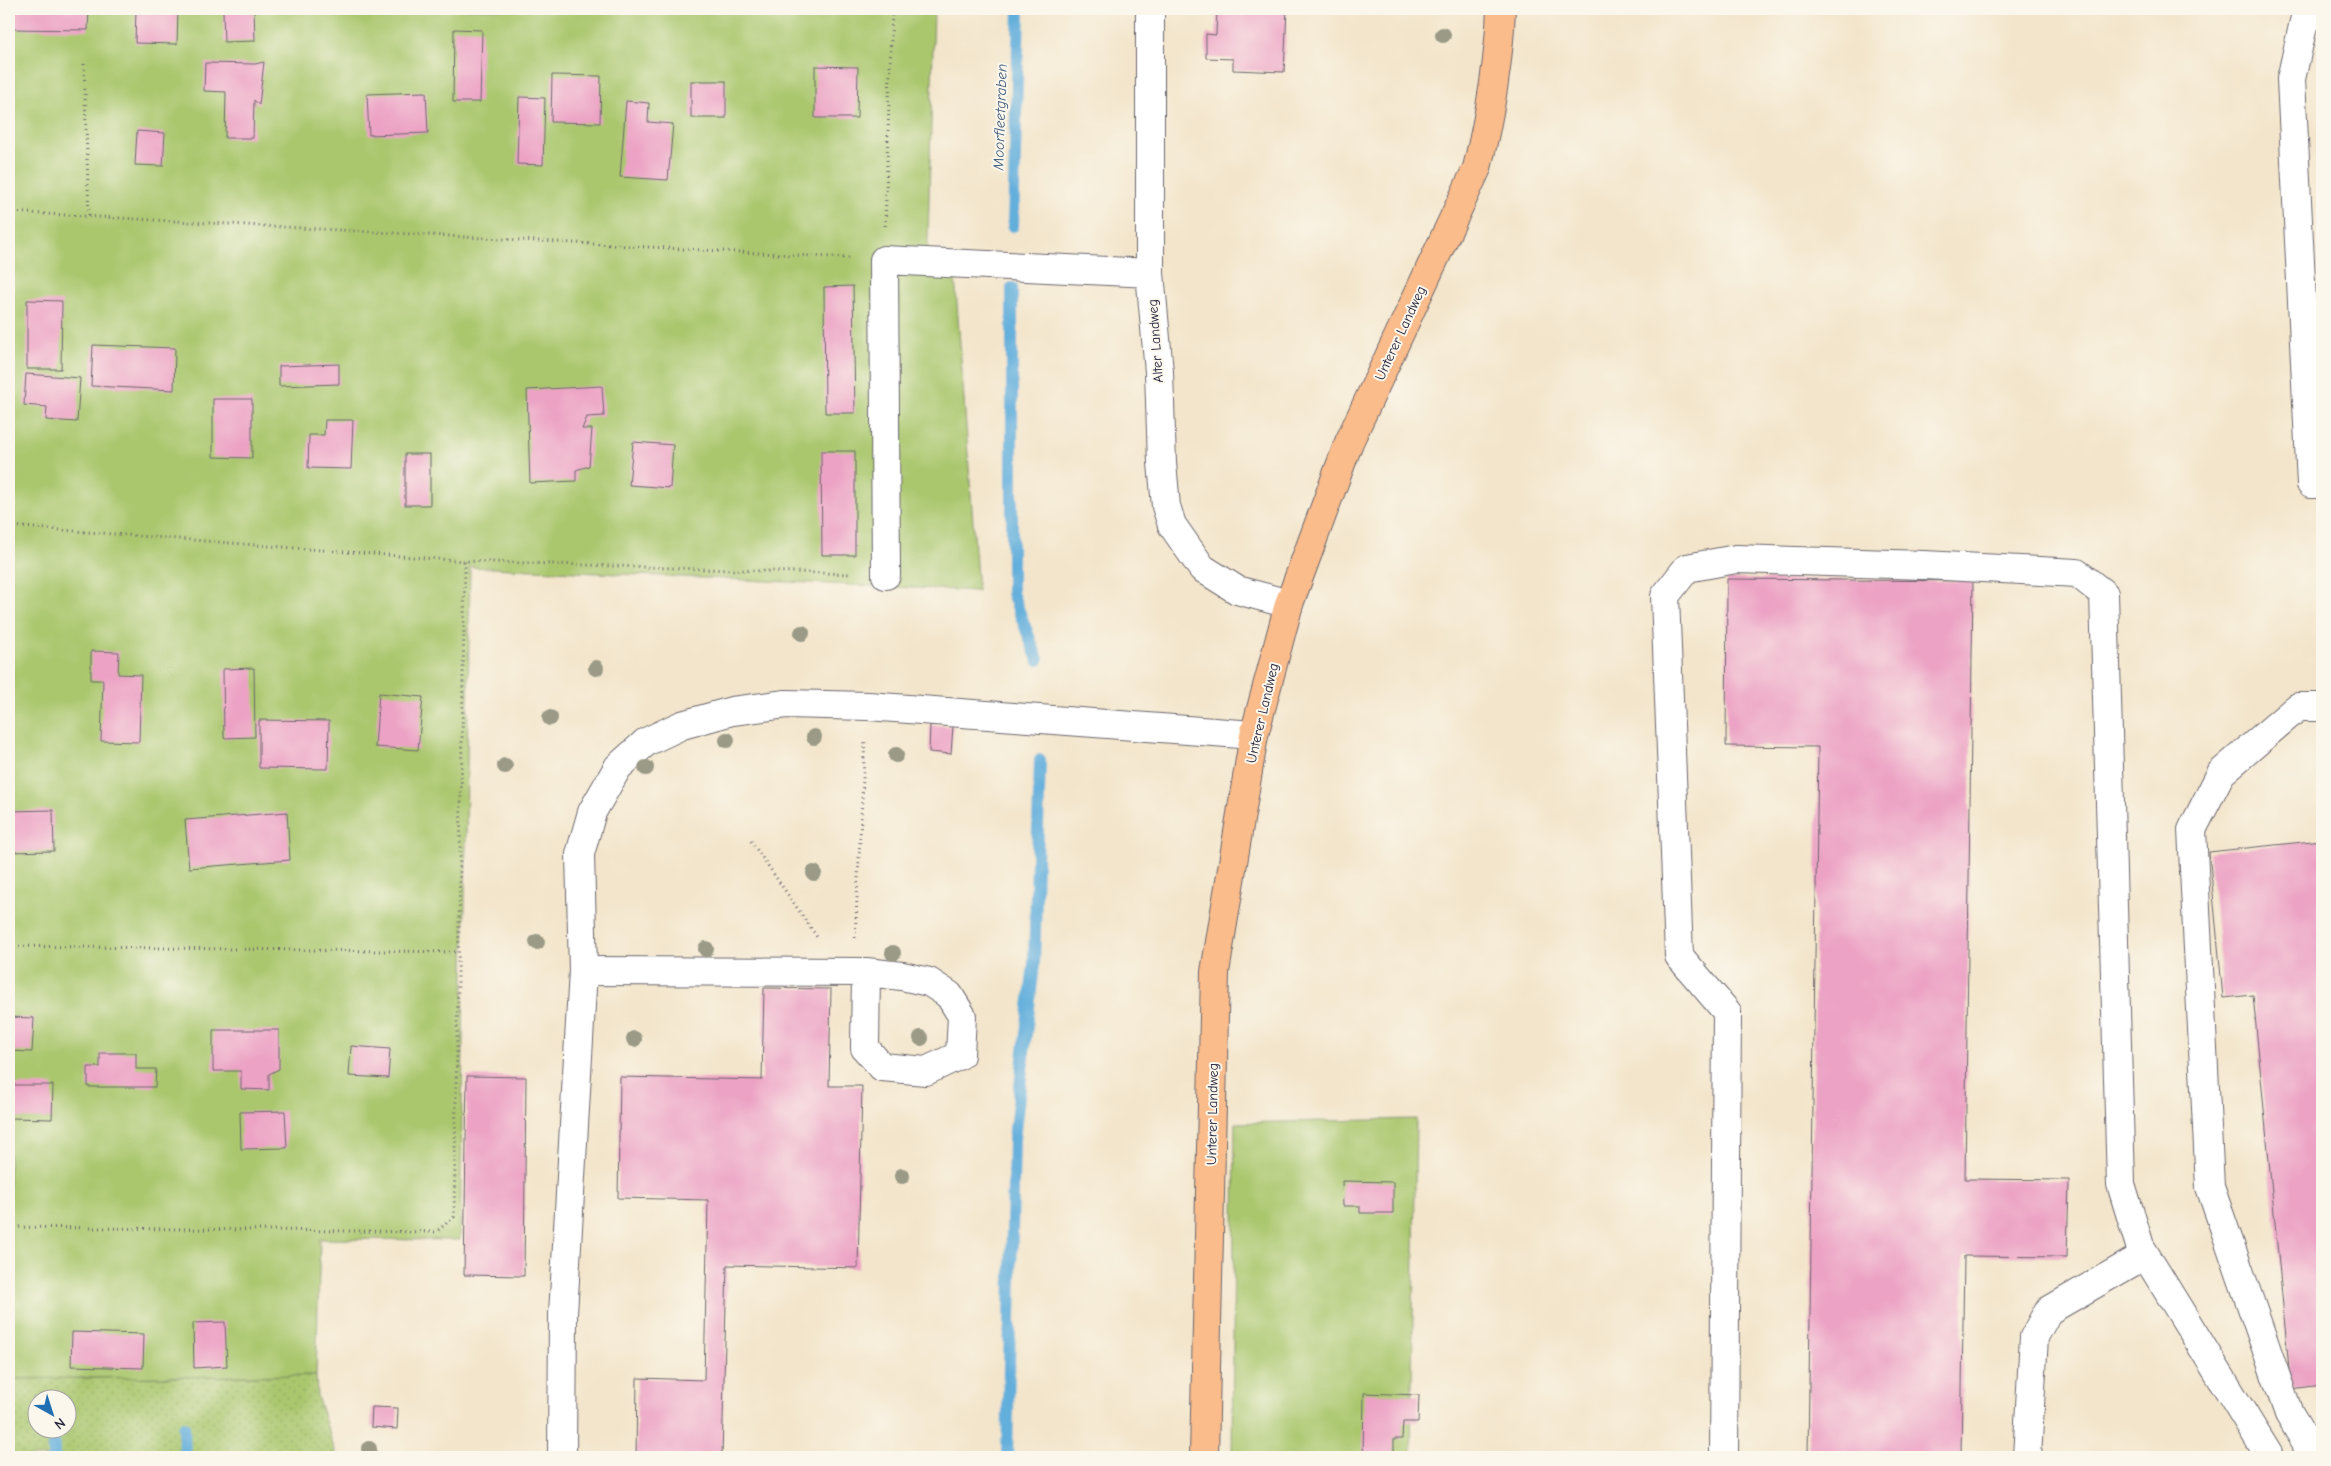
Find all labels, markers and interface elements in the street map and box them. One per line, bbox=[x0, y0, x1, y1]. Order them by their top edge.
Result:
water label: Moorfleetgraben bbox=[989, 63, 1011, 172]
street label: Unterer Landweg bbox=[1371, 283, 1430, 383]
street label: Alter Landweg bbox=[1144, 299, 1167, 383]
street label: Unterer Landweg bbox=[1243, 661, 1282, 765]
street label: Unterer Landweg bbox=[1203, 1063, 1222, 1165]
north arrow bbox=[28, 1388, 78, 1438]
text: N bbox=[51, 1414, 69, 1433]

